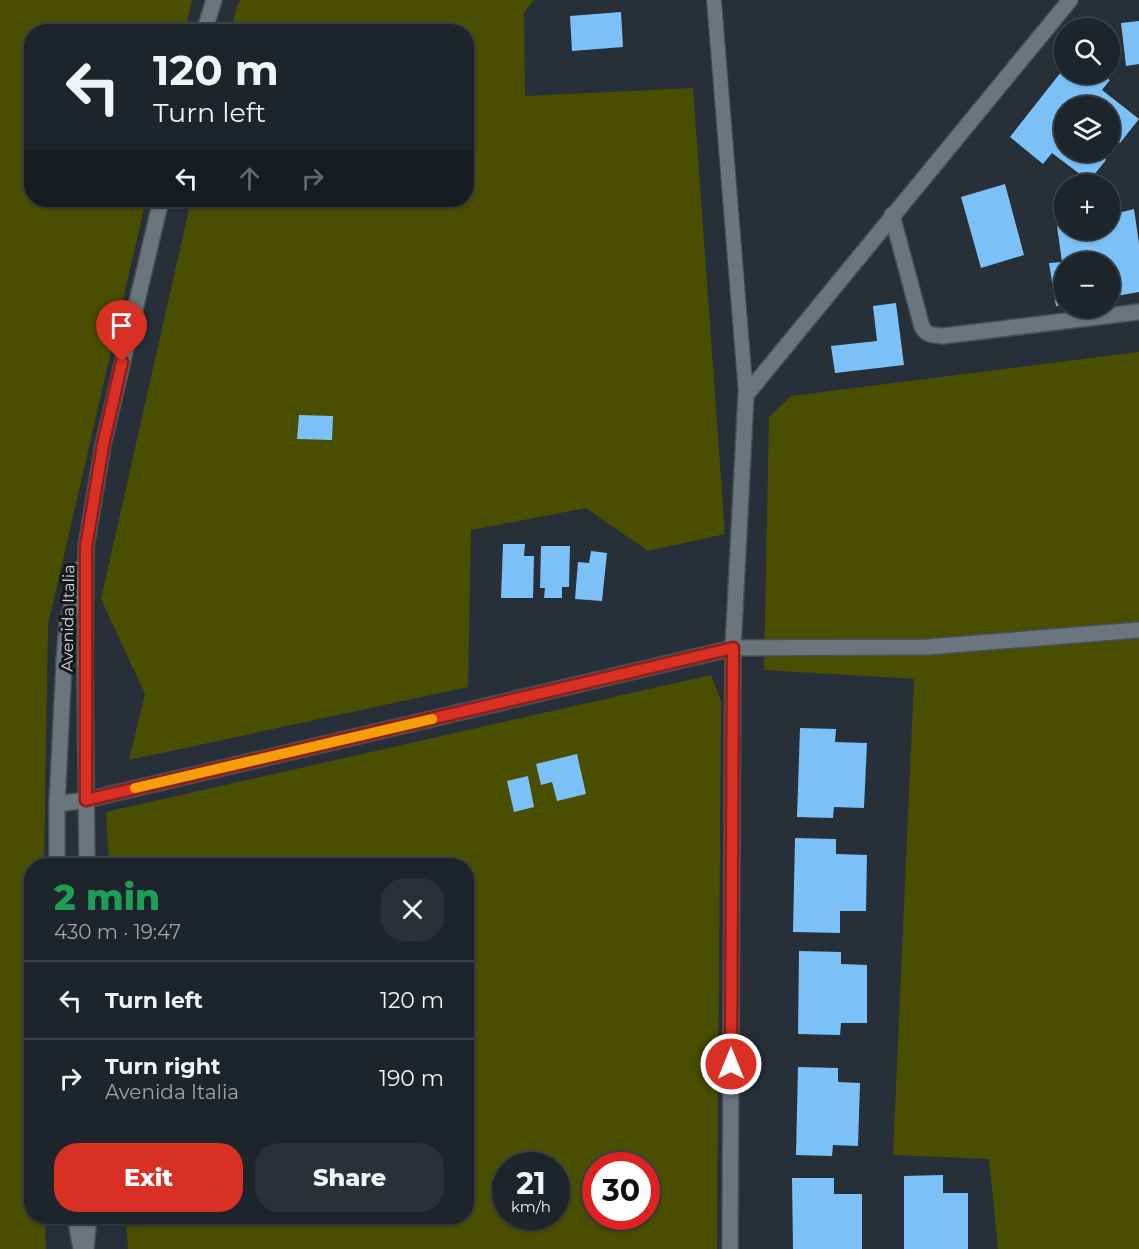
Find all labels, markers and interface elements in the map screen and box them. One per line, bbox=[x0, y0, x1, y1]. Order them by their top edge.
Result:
map controls bbox=[1054, 18, 1120, 318]
button: search bbox=[1054, 18, 1120, 84]
text: 120 m bbox=[153, 44, 279, 96]
icon: left bbox=[54, 48, 132, 126]
text: Turn left bbox=[153, 96, 266, 129]
button: layers bbox=[1054, 96, 1120, 162]
icon: left bbox=[170, 162, 203, 195]
icon: ahead bbox=[233, 162, 266, 195]
icon: right bbox=[296, 162, 329, 195]
button: + bbox=[1054, 174, 1120, 240]
button: − bbox=[1054, 252, 1120, 318]
pin bbox=[96, 300, 147, 362]
icon: arrive bbox=[105, 309, 138, 342]
street label: Avenida Italia bbox=[58, 564, 78, 672]
text: 2 min bbox=[54, 875, 160, 919]
button: close bbox=[381, 878, 444, 941]
text: 430 m · 19:47 bbox=[54, 920, 181, 944]
icon: left bbox=[54, 984, 87, 1017]
text: Turn left bbox=[105, 987, 203, 1014]
text: 120 m bbox=[380, 987, 444, 1014]
position arrow bbox=[699, 1032, 763, 1096]
text: Turn right bbox=[105, 1053, 220, 1080]
icon: right bbox=[54, 1062, 87, 1095]
text: 190 m bbox=[379, 1065, 444, 1092]
text: Avenida Italia bbox=[105, 1080, 239, 1104]
button: Exit bbox=[54, 1143, 243, 1212]
button: Share bbox=[255, 1143, 444, 1212]
speed limit sign: 30 bbox=[582, 1152, 660, 1230]
text: 21 bbox=[516, 1165, 546, 1202]
text: km/h bbox=[511, 1197, 551, 1216]

